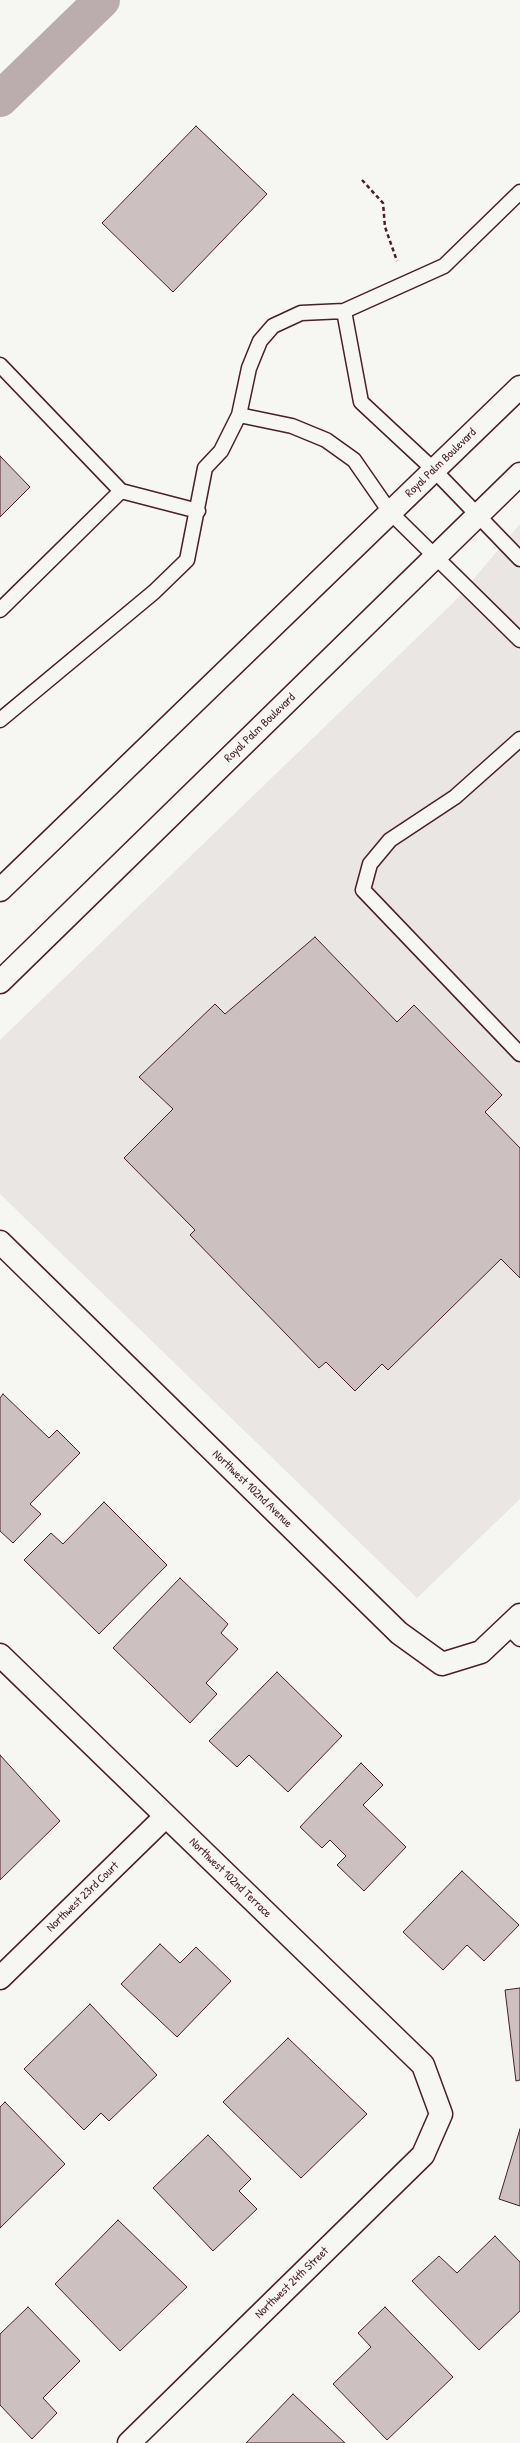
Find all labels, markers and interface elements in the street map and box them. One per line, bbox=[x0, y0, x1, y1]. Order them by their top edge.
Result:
street label: Royal Palm Boulevard bbox=[403, 425, 479, 501]
street label: Royal Palm Boulevard bbox=[222, 690, 298, 766]
street label: Northwest 102nd Avenue bbox=[209, 1447, 295, 1531]
street label: Northwest 102nd Terrace bbox=[186, 1835, 274, 1921]
street label: Northwest 23rd Court bbox=[44, 1859, 122, 1935]
street label: Northwest 24th Street bbox=[252, 2244, 332, 2322]

